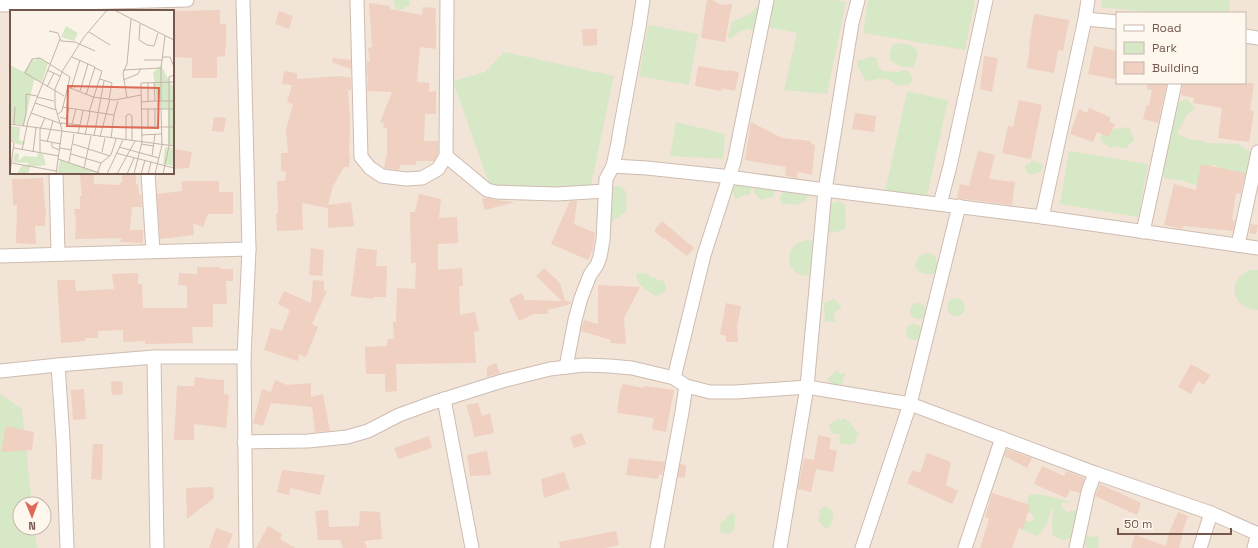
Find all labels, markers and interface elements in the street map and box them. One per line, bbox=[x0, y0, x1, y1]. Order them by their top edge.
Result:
inset map bbox=[10, 10, 174, 174]
legend bbox=[1116, 12, 1246, 84]
text: Road bbox=[1152, 20, 1181, 36]
text: Park bbox=[1152, 40, 1177, 56]
text: Building bbox=[1152, 60, 1199, 76]
north arrow bbox=[12, 496, 52, 536]
scale bar bbox=[1118, 510, 1231, 536]
text: 50 m bbox=[1124, 516, 1152, 532]
text: N bbox=[28, 519, 36, 533]

